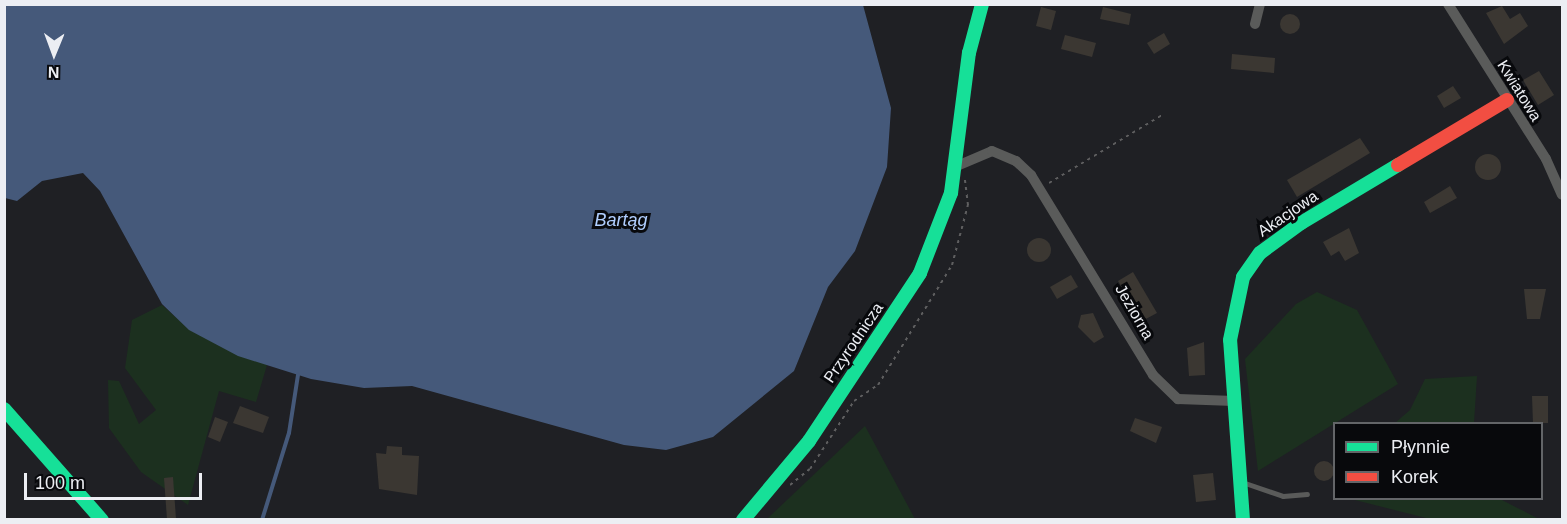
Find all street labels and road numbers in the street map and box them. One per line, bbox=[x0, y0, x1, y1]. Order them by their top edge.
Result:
street label: Kwiatowa bbox=[1493, 57, 1545, 125]
street label: Akacjowa bbox=[1254, 187, 1322, 241]
street label: Jeziorna bbox=[1111, 281, 1157, 343]
street label: Przyrodnicza bbox=[820, 299, 888, 387]

